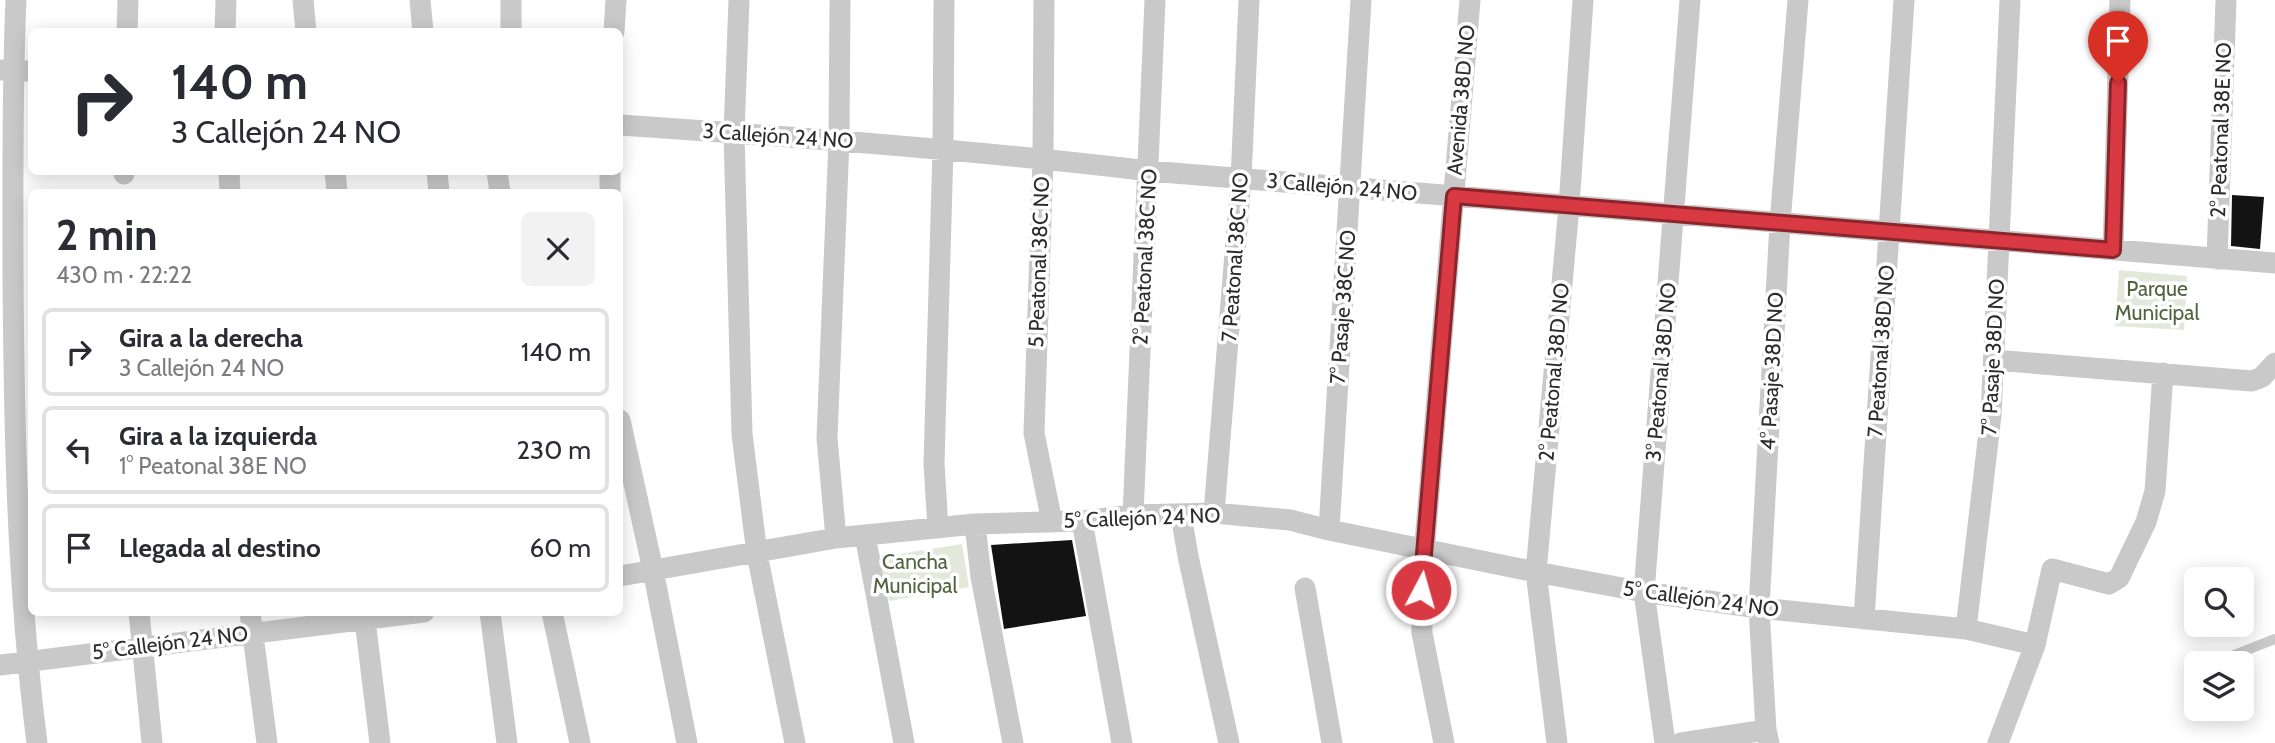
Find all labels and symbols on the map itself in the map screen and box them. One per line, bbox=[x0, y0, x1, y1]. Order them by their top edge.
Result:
pin bbox=[2088, 11, 2148, 83]
street label: Avenida 38D NO bbox=[1441, 24, 1480, 176]
street label: 2° Peatonal 38E NO bbox=[2205, 42, 2236, 218]
street label: 3 Callejón 24 NO bbox=[702, 118, 854, 154]
street label: 3 Callejón 24 NO bbox=[1266, 167, 1418, 207]
street label: 2° Peatonal 38C NO bbox=[1127, 168, 1162, 346]
street label: 7 Peatonal 38C NO bbox=[1216, 171, 1253, 343]
street label: 5 Peatonal 38C NO bbox=[1023, 176, 1054, 348]
street label: 7° Pasaje 38C NO bbox=[1325, 229, 1361, 385]
street label: 7 Peatonal 38D NO bbox=[1862, 264, 1899, 438]
park label: Parque Municipal bbox=[2115, 276, 2199, 325]
street label: 7° Pasaje 38D NO bbox=[1976, 278, 2010, 436]
street label: 3° Peatonal 38D NO bbox=[1640, 281, 1681, 463]
street label: 2° Peatonal 38D NO bbox=[1533, 282, 1574, 462]
street label: 4° Pasaje 38D NO bbox=[1755, 291, 1789, 451]
street label: 5° Callejón 24 NO bbox=[1063, 502, 1221, 534]
park label: Cancha Municipal bbox=[873, 549, 957, 598]
position arrow bbox=[1384, 553, 1458, 627]
street label: 5° Callejón 24 NO bbox=[1621, 575, 1781, 623]
street label: 5° Callejón 24 NO bbox=[90, 621, 250, 665]

